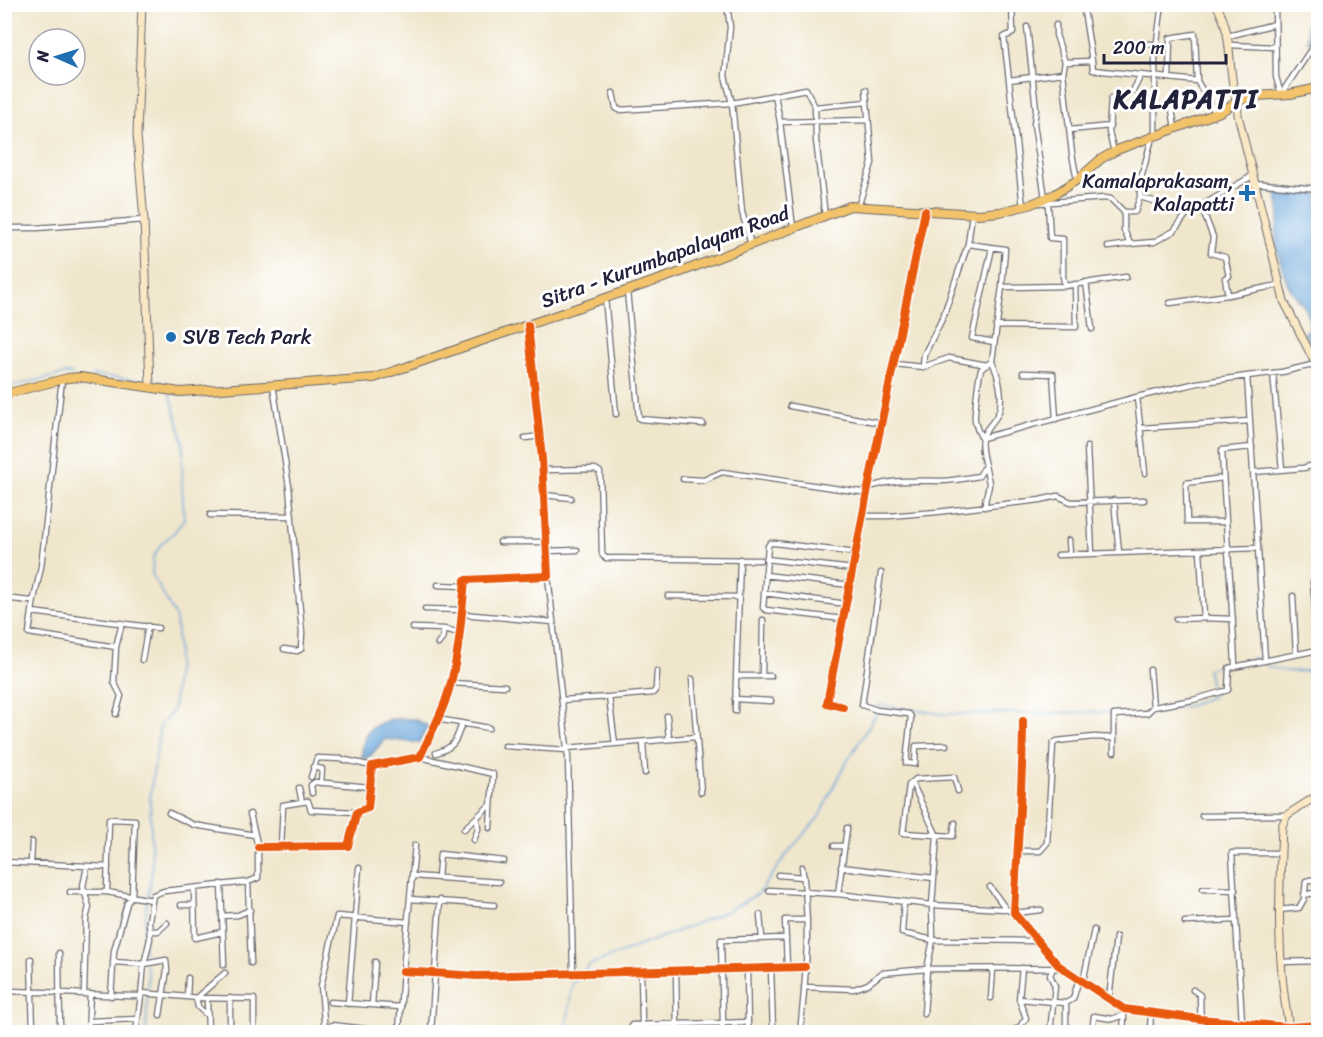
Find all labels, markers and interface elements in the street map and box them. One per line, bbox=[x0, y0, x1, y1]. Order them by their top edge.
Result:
north arrow bbox=[27, 27, 87, 87]
scale bar bbox=[1104, 27, 1226, 65]
text: 200 m bbox=[1113, 32, 1165, 64]
text: N bbox=[28, 49, 57, 64]
district label: KALAPATTI bbox=[1112, 76, 1260, 122]
place label: Kamalaprakasam, Kalapatti bbox=[1082, 164, 1235, 222]
marker: Kamalaprakasam, Kalapatti bbox=[1238, 184, 1256, 202]
street label: Sitra - Kurumbapalayam Road bbox=[536, 195, 796, 318]
place label: SVB Tech Park bbox=[183, 320, 312, 355]
marker: SVB Tech Park bbox=[164, 330, 178, 344]

